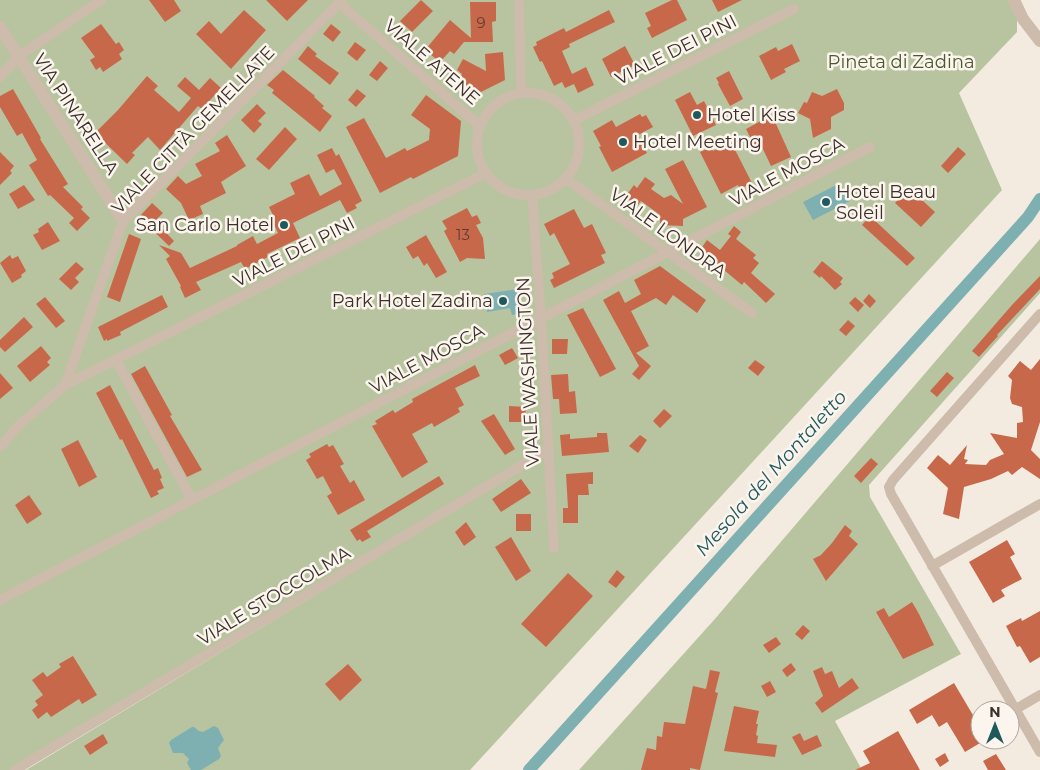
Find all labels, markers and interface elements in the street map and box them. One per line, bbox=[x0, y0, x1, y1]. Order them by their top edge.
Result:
street label: VIALE DEI PINI bbox=[612, 10, 740, 90]
house number: 9 bbox=[476, 13, 486, 32]
street label: VIALE ATENE bbox=[380, 15, 484, 109]
street label: VIALE CITTÀ GEMELLATE bbox=[107, 41, 279, 219]
street label: VIA PINARELLA bbox=[29, 49, 123, 179]
park label: Pineta di Zadina bbox=[827, 51, 975, 73]
place label: Hotel Kiss bbox=[707, 104, 796, 126]
marker: Hotel Kiss bbox=[691, 109, 703, 121]
place label: Hotel Meeting bbox=[633, 131, 762, 153]
street label: VIALE MOSCA bbox=[726, 133, 848, 211]
marker: Hotel Meeting bbox=[617, 136, 629, 148]
place label: Hotel Beau Soleil bbox=[836, 181, 936, 224]
street label: VIALE LONDRA bbox=[605, 183, 731, 283]
marker: Hotel Beau Soleil bbox=[820, 196, 832, 208]
street label: VIALE DEI PINI bbox=[230, 212, 358, 292]
place label: San Carlo Hotel bbox=[136, 214, 274, 236]
marker: San Carlo Hotel bbox=[278, 219, 290, 231]
house number: 13 bbox=[456, 225, 470, 244]
street label: VIALE WASHINGTON bbox=[512, 277, 544, 467]
place label: Park Hotel Zadina bbox=[332, 290, 493, 312]
marker: Park Hotel Zadina bbox=[497, 295, 509, 307]
street label: VIALE MOSCA bbox=[366, 320, 488, 398]
water label: Mesola del Montaletto bbox=[691, 385, 851, 560]
street label: VIALE STOCCOLMA bbox=[194, 542, 354, 650]
north arrow bbox=[970, 700, 1020, 750]
text: N bbox=[989, 703, 1001, 721]

